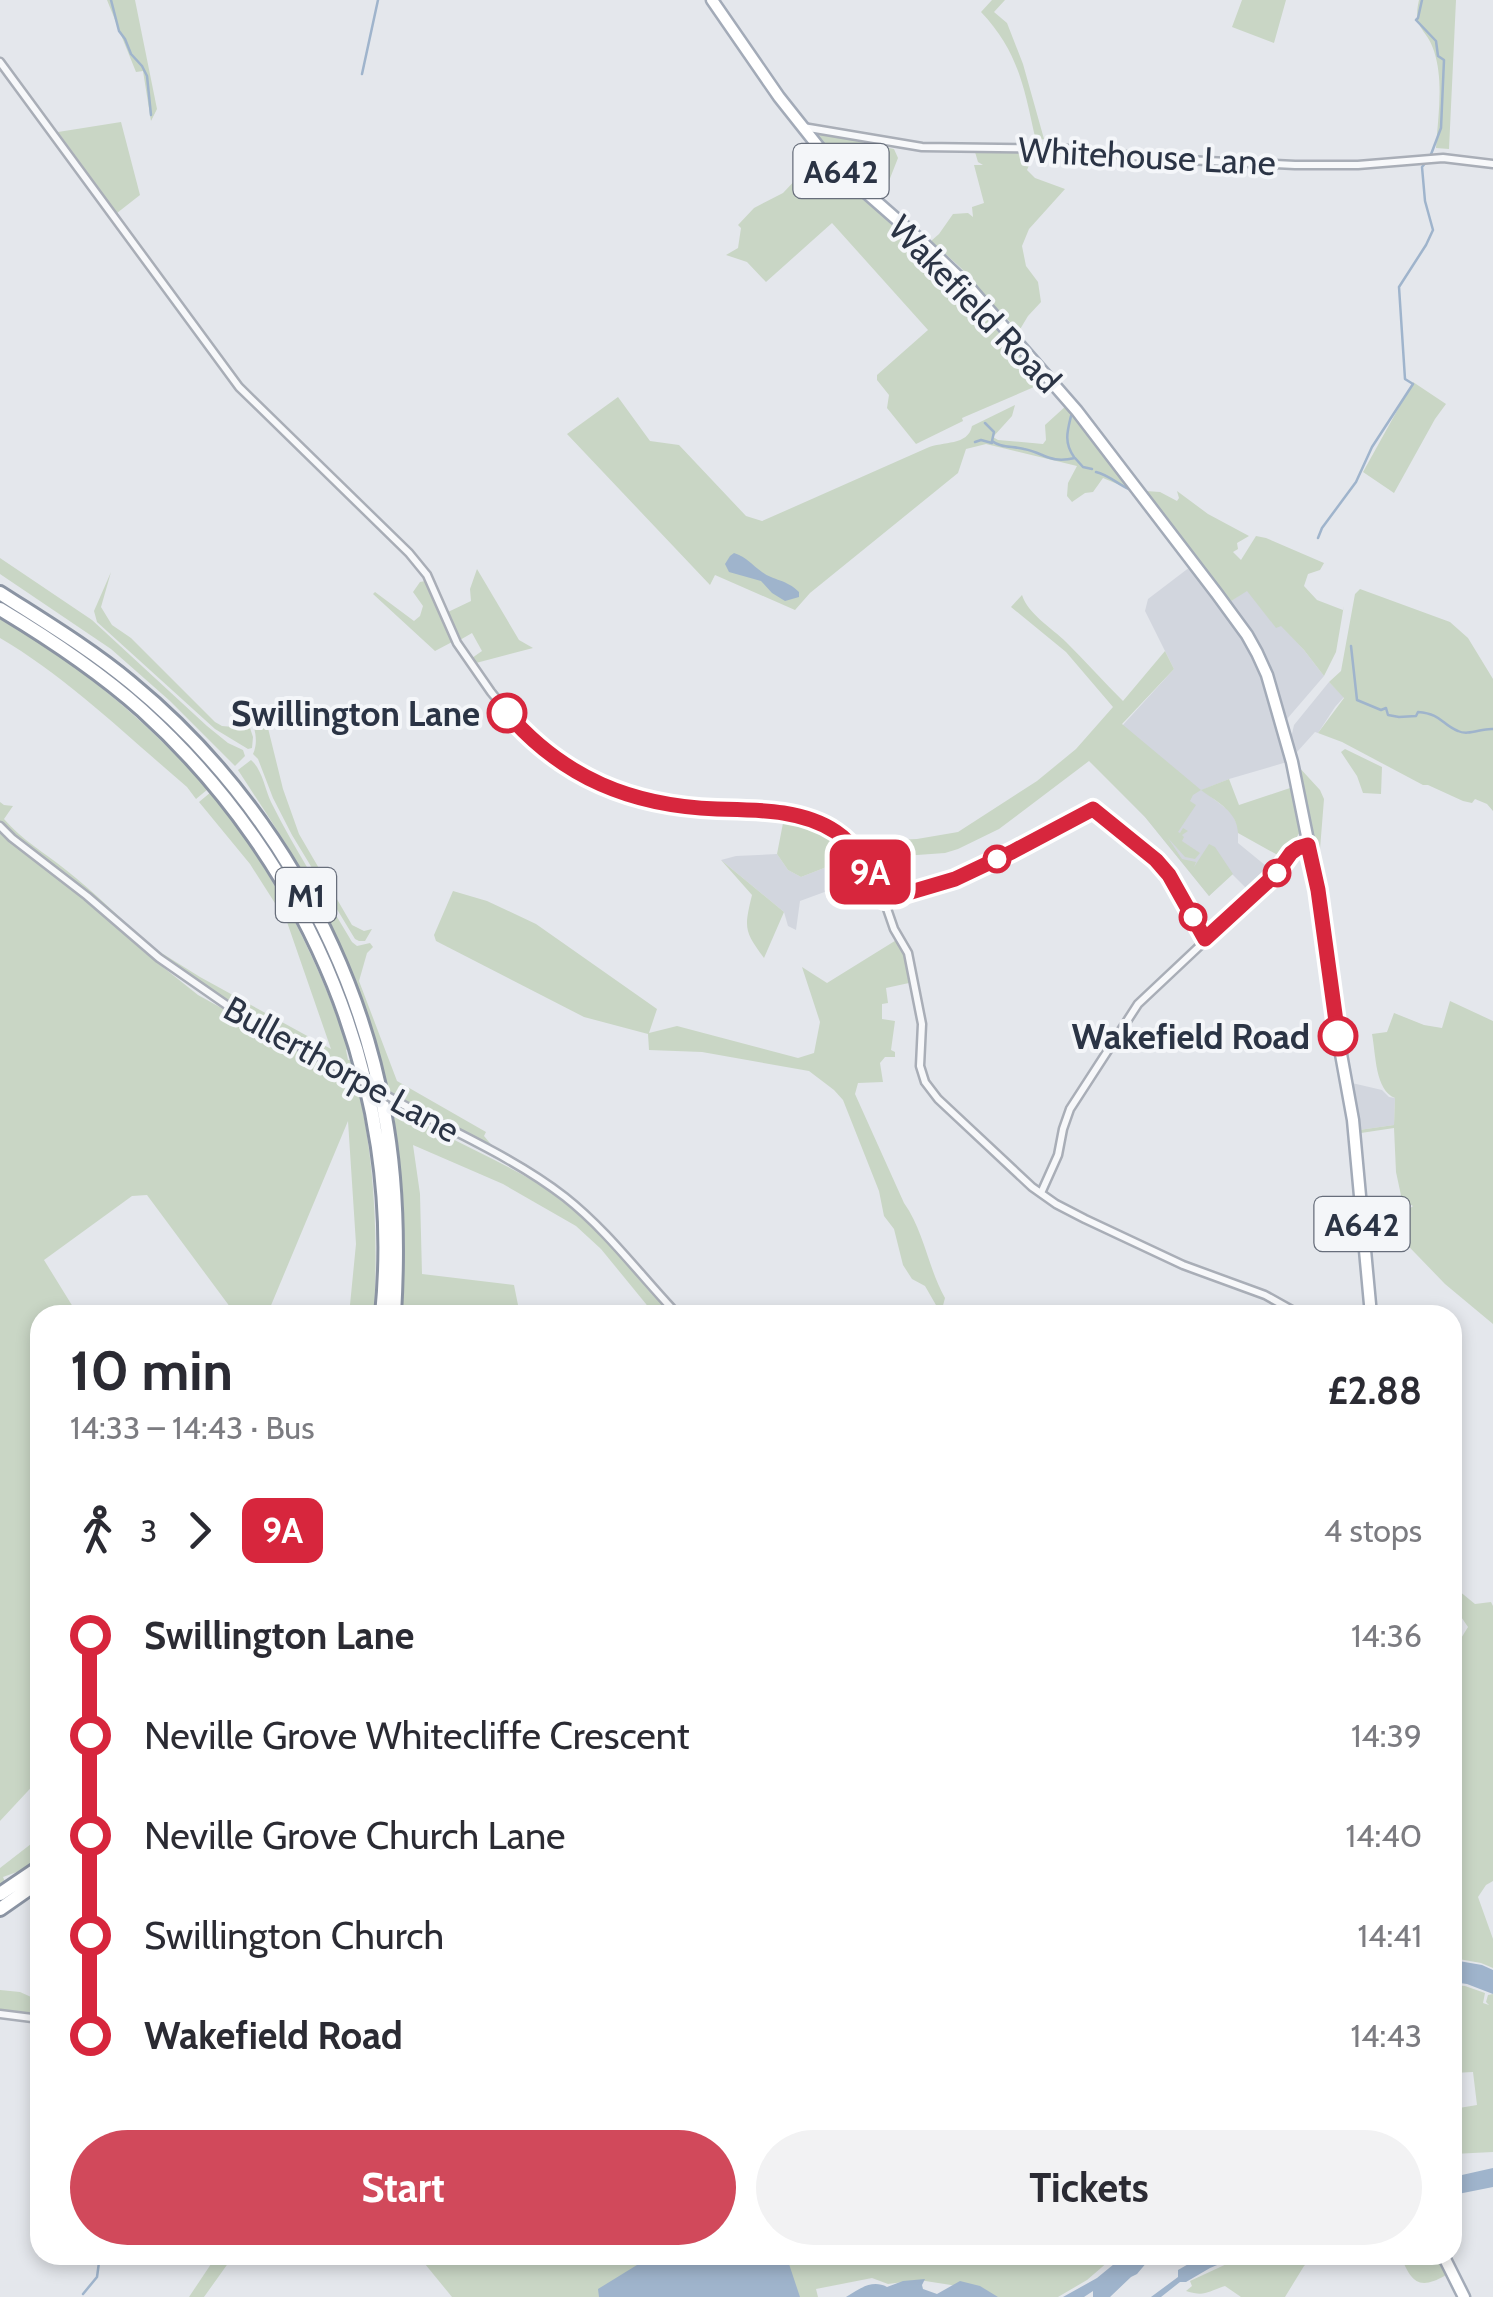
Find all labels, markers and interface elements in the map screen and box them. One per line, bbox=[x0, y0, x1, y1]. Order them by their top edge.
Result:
street label: Whitehouse Lane bbox=[1017, 128, 1277, 184]
road number: A642 bbox=[794, 144, 888, 198]
street label: Wakefield Road bbox=[880, 206, 1070, 402]
place label: Swillington Lane bbox=[231, 692, 480, 735]
marker: Swillington Lane bbox=[488, 694, 526, 732]
line badge: 9A bbox=[825, 840, 915, 904]
unlabelled marker bbox=[984, 846, 1010, 872]
text: 9A bbox=[850, 851, 890, 894]
unlabelled marker bbox=[1264, 860, 1290, 886]
road number: M1 bbox=[276, 868, 336, 922]
unlabelled marker bbox=[1180, 904, 1206, 930]
street label: Bullerthorpe Lane bbox=[217, 987, 467, 1151]
place label: Wakefield Road bbox=[1072, 1015, 1310, 1058]
marker: Wakefield Road bbox=[1319, 1017, 1357, 1055]
road number: A642 bbox=[1314, 1197, 1410, 1251]
text: 10 min bbox=[70, 1337, 233, 1404]
text: £2.88 bbox=[1328, 1367, 1422, 1414]
text: 14:33 – 14:43 · Bus bbox=[70, 1408, 314, 1447]
icon: walk bbox=[70, 1503, 125, 1558]
icon: forward bbox=[172, 1503, 227, 1558]
text: 9A bbox=[262, 1509, 303, 1552]
text: 3 bbox=[140, 1511, 157, 1550]
text: 4 stops bbox=[1324, 1511, 1422, 1550]
text: Swillington Lane bbox=[144, 1612, 414, 1659]
text: 14:36 bbox=[1351, 1616, 1422, 1655]
text: Neville Grove Whitecliffe Crescent bbox=[144, 1712, 690, 1759]
text: 14:39 bbox=[1351, 1716, 1422, 1755]
text: Neville Grove Church Lane bbox=[144, 1812, 566, 1859]
text: 14:40 bbox=[1346, 1816, 1422, 1855]
text: Swillington Church bbox=[144, 1912, 444, 1959]
text: 14:41 bbox=[1357, 1916, 1422, 1955]
text: Wakefield Road bbox=[144, 2012, 403, 2059]
text: 14:43 bbox=[1351, 2016, 1422, 2055]
button: Start bbox=[70, 2130, 736, 2245]
button: Tickets bbox=[756, 2130, 1422, 2245]

